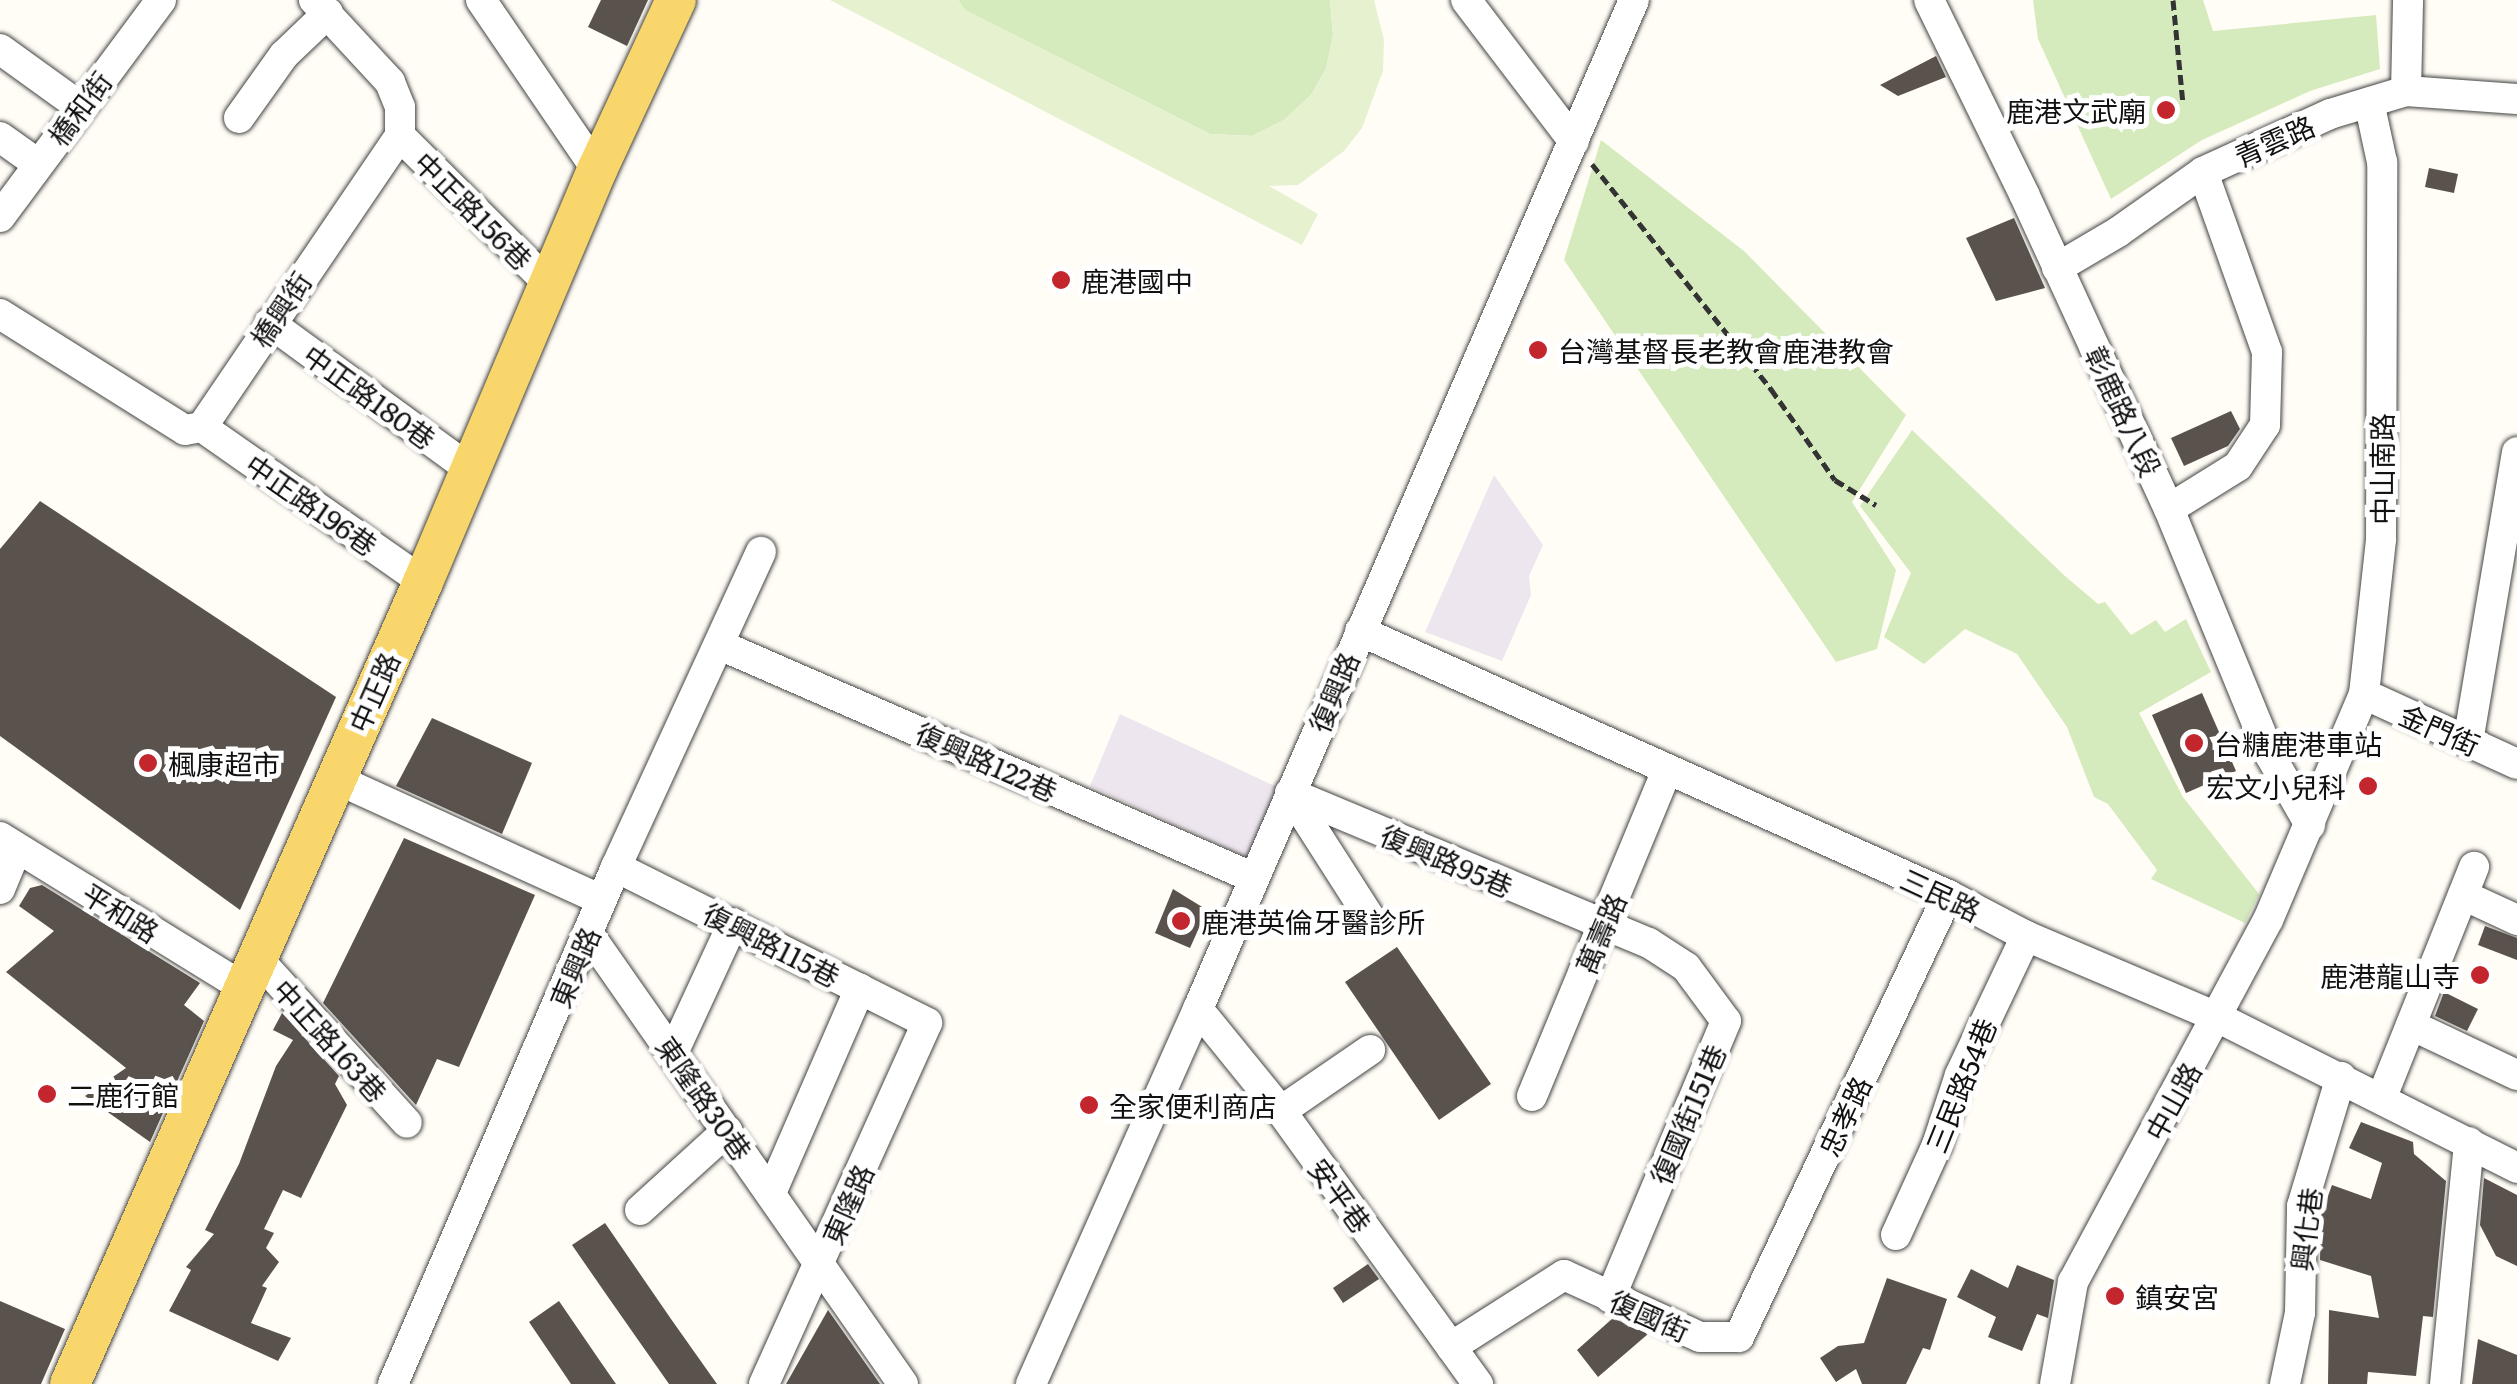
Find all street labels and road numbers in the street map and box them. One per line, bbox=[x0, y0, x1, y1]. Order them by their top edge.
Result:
street label: 橋和街 bbox=[40, 64, 118, 152]
street label: 青雲路 bbox=[2229, 108, 2319, 172]
street label: 中正路156巷 bbox=[408, 144, 540, 276]
street label: 橋興街 bbox=[243, 265, 317, 353]
street label: 中正路180巷 bbox=[297, 337, 443, 455]
street label: 彰鹿路八段 bbox=[2079, 340, 2169, 482]
street label: 中山南路 bbox=[2364, 413, 2398, 525]
street label: 中正路196巷 bbox=[240, 446, 384, 562]
street label: 中正路 bbox=[341, 647, 405, 737]
street label: 復興路 bbox=[1301, 647, 1365, 737]
street label: 金門街 bbox=[2395, 697, 2485, 761]
street label: 復興路122巷 bbox=[911, 715, 1063, 807]
street label: 復興路95巷 bbox=[1376, 817, 1518, 903]
street label: 三民路 bbox=[1896, 861, 1986, 927]
street label: 平和路 bbox=[76, 875, 166, 949]
street label: 萬壽路 bbox=[1568, 888, 1632, 978]
street label: 復興路115巷 bbox=[698, 895, 846, 993]
street label: 東興路 bbox=[542, 922, 606, 1012]
street label: 中正路163巷 bbox=[267, 972, 395, 1108]
street label: 三民路54巷 bbox=[1918, 1013, 2002, 1157]
street label: 東隆路30巷 bbox=[650, 1030, 760, 1166]
street label: 復國街151巷 bbox=[1642, 1039, 1732, 1189]
street label: 中山路 bbox=[2137, 1056, 2207, 1146]
street label: 忠孝路 bbox=[1811, 1071, 1877, 1161]
street label: 安平巷 bbox=[1303, 1151, 1379, 1239]
street label: 東隆路 bbox=[815, 1159, 879, 1249]
street label: 興化巷 bbox=[2283, 1185, 2327, 1273]
street label: 復國街 bbox=[1605, 1283, 1695, 1347]

